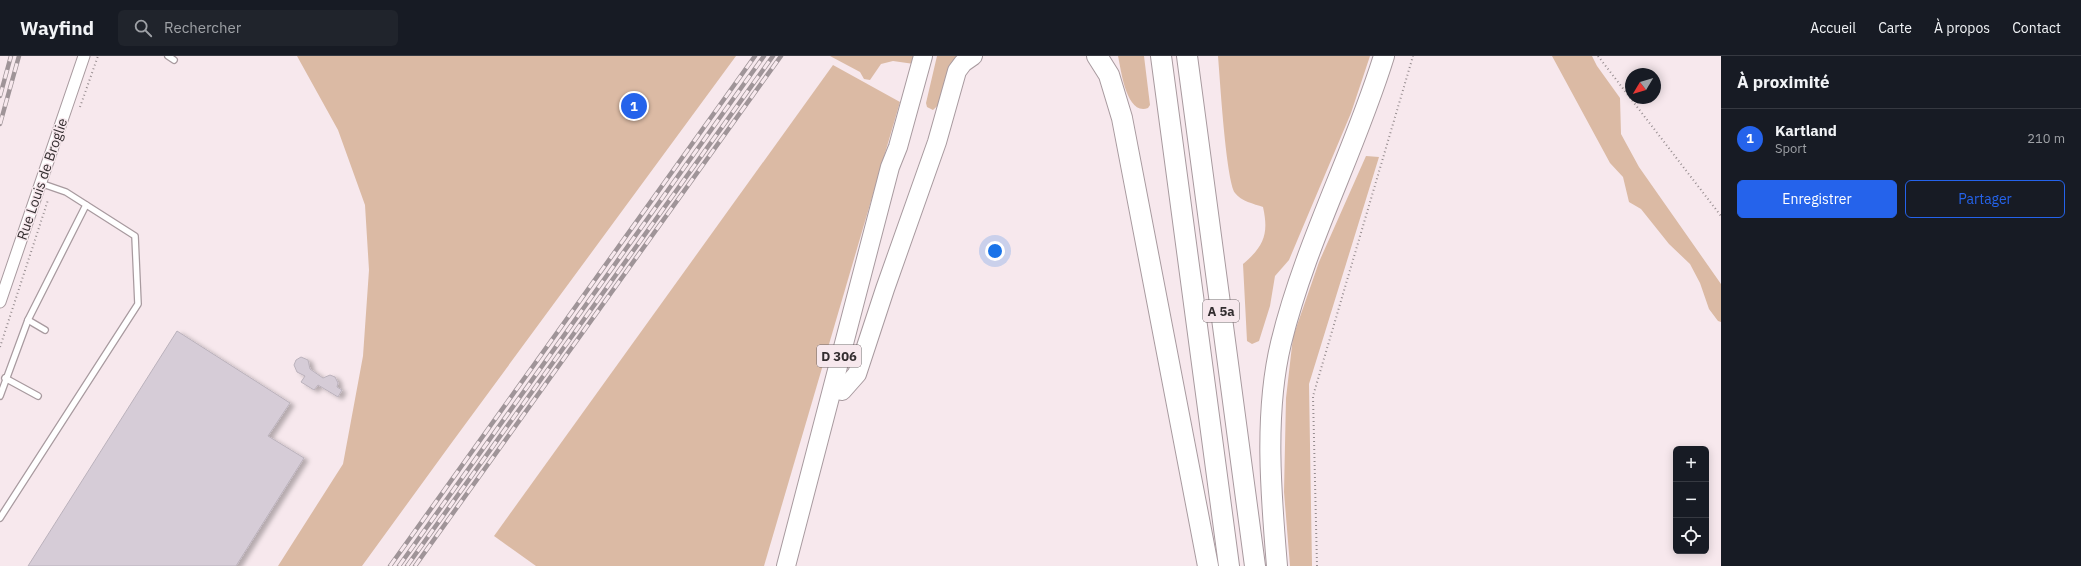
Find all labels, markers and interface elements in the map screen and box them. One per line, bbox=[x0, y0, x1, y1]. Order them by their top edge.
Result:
search box bbox=[118, 10, 398, 46]
text: Wayfind bbox=[20, 16, 94, 40]
icon: search bbox=[132, 17, 154, 39]
text: Rechercher bbox=[164, 18, 241, 37]
text: Accueil bbox=[1810, 19, 1856, 37]
text: Carte bbox=[1878, 19, 1912, 37]
text: À propos bbox=[1934, 19, 1990, 37]
text: Contact bbox=[2012, 19, 2061, 37]
north arrow bbox=[1625, 68, 1661, 104]
text: À proximité bbox=[1737, 71, 1830, 93]
pin: 1 bbox=[621, 91, 647, 121]
street label: Rue Louis de Broglie bbox=[13, 115, 71, 242]
text: Kartland bbox=[1775, 121, 1837, 140]
text: 1 bbox=[1746, 130, 1754, 147]
text: 210 m bbox=[2027, 130, 2065, 147]
text: Sport bbox=[1775, 140, 1807, 157]
button: Enregistrer bbox=[1737, 180, 1897, 218]
button: Partager bbox=[1905, 180, 2065, 218]
your location bbox=[985, 241, 1005, 261]
road number: A 5a bbox=[1203, 300, 1239, 322]
road number: D 306 bbox=[817, 345, 861, 367]
map controls bbox=[1673, 446, 1709, 554]
button: + bbox=[1673, 446, 1709, 482]
button: − bbox=[1673, 482, 1709, 518]
button: locate bbox=[1673, 518, 1709, 554]

